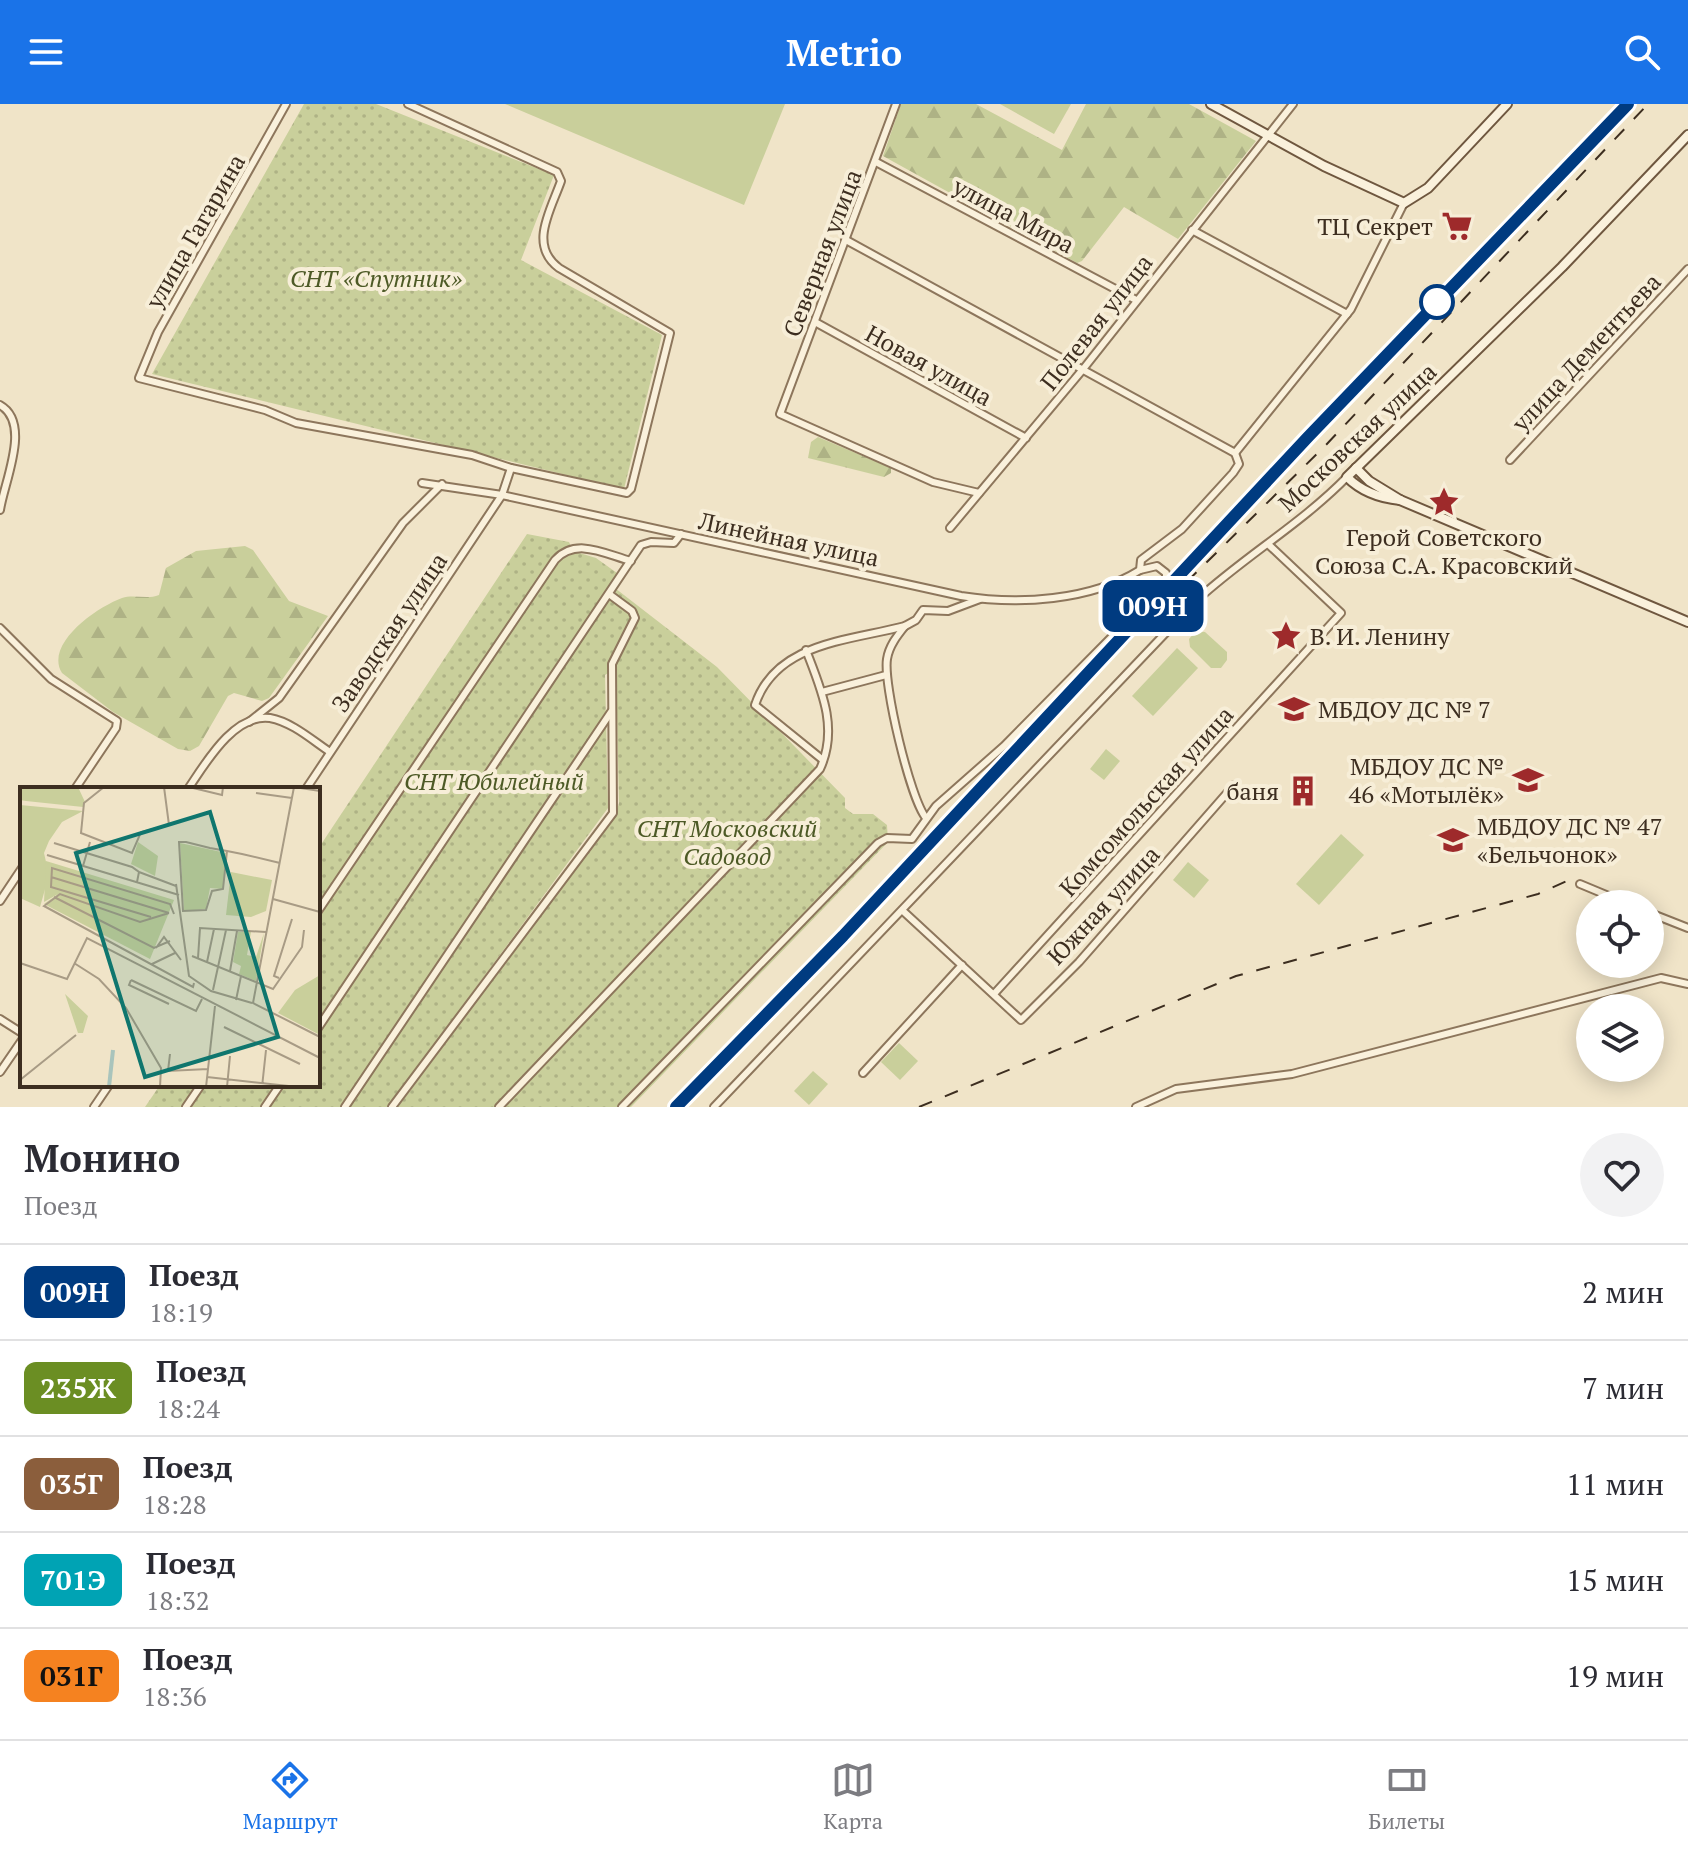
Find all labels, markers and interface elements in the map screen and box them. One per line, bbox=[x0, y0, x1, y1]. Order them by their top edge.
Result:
text: Metrio bbox=[786, 29, 902, 76]
icon: menu bbox=[24, 30, 68, 74]
icon: search bbox=[1620, 30, 1664, 74]
street label: улица Гагарина bbox=[137, 148, 252, 315]
street label: Северная улица bbox=[775, 165, 869, 341]
street label: улица Мира bbox=[947, 169, 1080, 260]
supermarket icon: ТЦ Секрет bbox=[1440, 209, 1474, 243]
place label: ТЦ Секрет bbox=[1317, 210, 1433, 242]
street label: Полевая улица bbox=[1033, 247, 1159, 397]
park label: СНТ «Спутник» bbox=[290, 262, 462, 294]
street label: улица Дементьева bbox=[1504, 266, 1668, 439]
unlabelled marker bbox=[1420, 285, 1454, 319]
street label: Новая улица bbox=[860, 317, 998, 413]
street label: Московская улица bbox=[1271, 355, 1443, 519]
place icon: Герой Советского Союза С.А. Красовский bbox=[1427, 485, 1461, 519]
street label: Линейная улица bbox=[695, 504, 882, 574]
place label: Герой Советского Союза С.А. Красовский bbox=[1315, 521, 1573, 581]
street label: Заводская улица bbox=[324, 546, 454, 718]
line badge: 009Н bbox=[1097, 580, 1209, 632]
text: 009Н bbox=[1119, 587, 1188, 624]
place icon: В. И. Ленину bbox=[1269, 619, 1303, 653]
place label: В. И. Ленину bbox=[1310, 620, 1450, 652]
school or university icon: МБДОУ ДС № 7 bbox=[1277, 692, 1311, 726]
place label: МБДОУ ДС № 7 bbox=[1318, 693, 1491, 725]
street label: Комсомольская улица bbox=[1052, 699, 1240, 903]
place label: МБДОУ ДC № 46 «Мотылёк» bbox=[1348, 750, 1504, 810]
school or university icon: МБДОУ ДC № 46 «Мотылёк» bbox=[1511, 763, 1545, 797]
park label: СНТ Юбилейный bbox=[404, 765, 584, 797]
building icon: баня bbox=[1286, 774, 1320, 808]
place label: баня bbox=[1226, 775, 1279, 807]
inset map bbox=[20, 787, 320, 1087]
place label: МБДОУ ДС № 47 «Бельчонок» bbox=[1477, 810, 1663, 870]
park label: СНТ Московский Садовод bbox=[637, 812, 817, 872]
school or university icon: МБДОУ ДС № 47 «Бельчонок» bbox=[1436, 823, 1470, 857]
street label: Южная улица bbox=[1040, 839, 1166, 971]
map controls bbox=[1576, 890, 1664, 1082]
button: locate bbox=[1576, 890, 1664, 978]
button: layers bbox=[1576, 994, 1664, 1082]
text: Монино bbox=[24, 1133, 180, 1183]
button: heart bbox=[1580, 1133, 1664, 1217]
text: Поезд bbox=[24, 1188, 97, 1222]
text: Поезд bbox=[149, 1255, 239, 1295]
text: 2 мин bbox=[1582, 1272, 1664, 1312]
text: 009Н bbox=[40, 1273, 109, 1310]
text: 18:19 bbox=[149, 1295, 213, 1329]
text: Поезд bbox=[156, 1351, 246, 1391]
text: 7 мин bbox=[1582, 1368, 1664, 1408]
text: 235Ж bbox=[40, 1369, 116, 1406]
text: 18:24 bbox=[156, 1391, 220, 1425]
text: Поезд bbox=[143, 1447, 232, 1487]
text: 11 мин bbox=[1566, 1464, 1664, 1504]
text: 035Г bbox=[40, 1465, 103, 1502]
text: 18:28 bbox=[143, 1487, 207, 1521]
text: Поезд bbox=[146, 1543, 235, 1583]
text: 15 мин bbox=[1566, 1560, 1664, 1600]
text: 701Э bbox=[40, 1561, 106, 1598]
text: 18:32 bbox=[146, 1583, 210, 1617]
text: Поезд bbox=[143, 1639, 232, 1679]
text: 19 мин bbox=[1566, 1656, 1664, 1696]
text: 031Г bbox=[40, 1657, 103, 1694]
text: 18:36 bbox=[143, 1679, 207, 1713]
tab: Маршрут bbox=[243, 1758, 338, 1835]
tab: Карта bbox=[823, 1758, 883, 1835]
tab: Билеты bbox=[1368, 1758, 1445, 1835]

